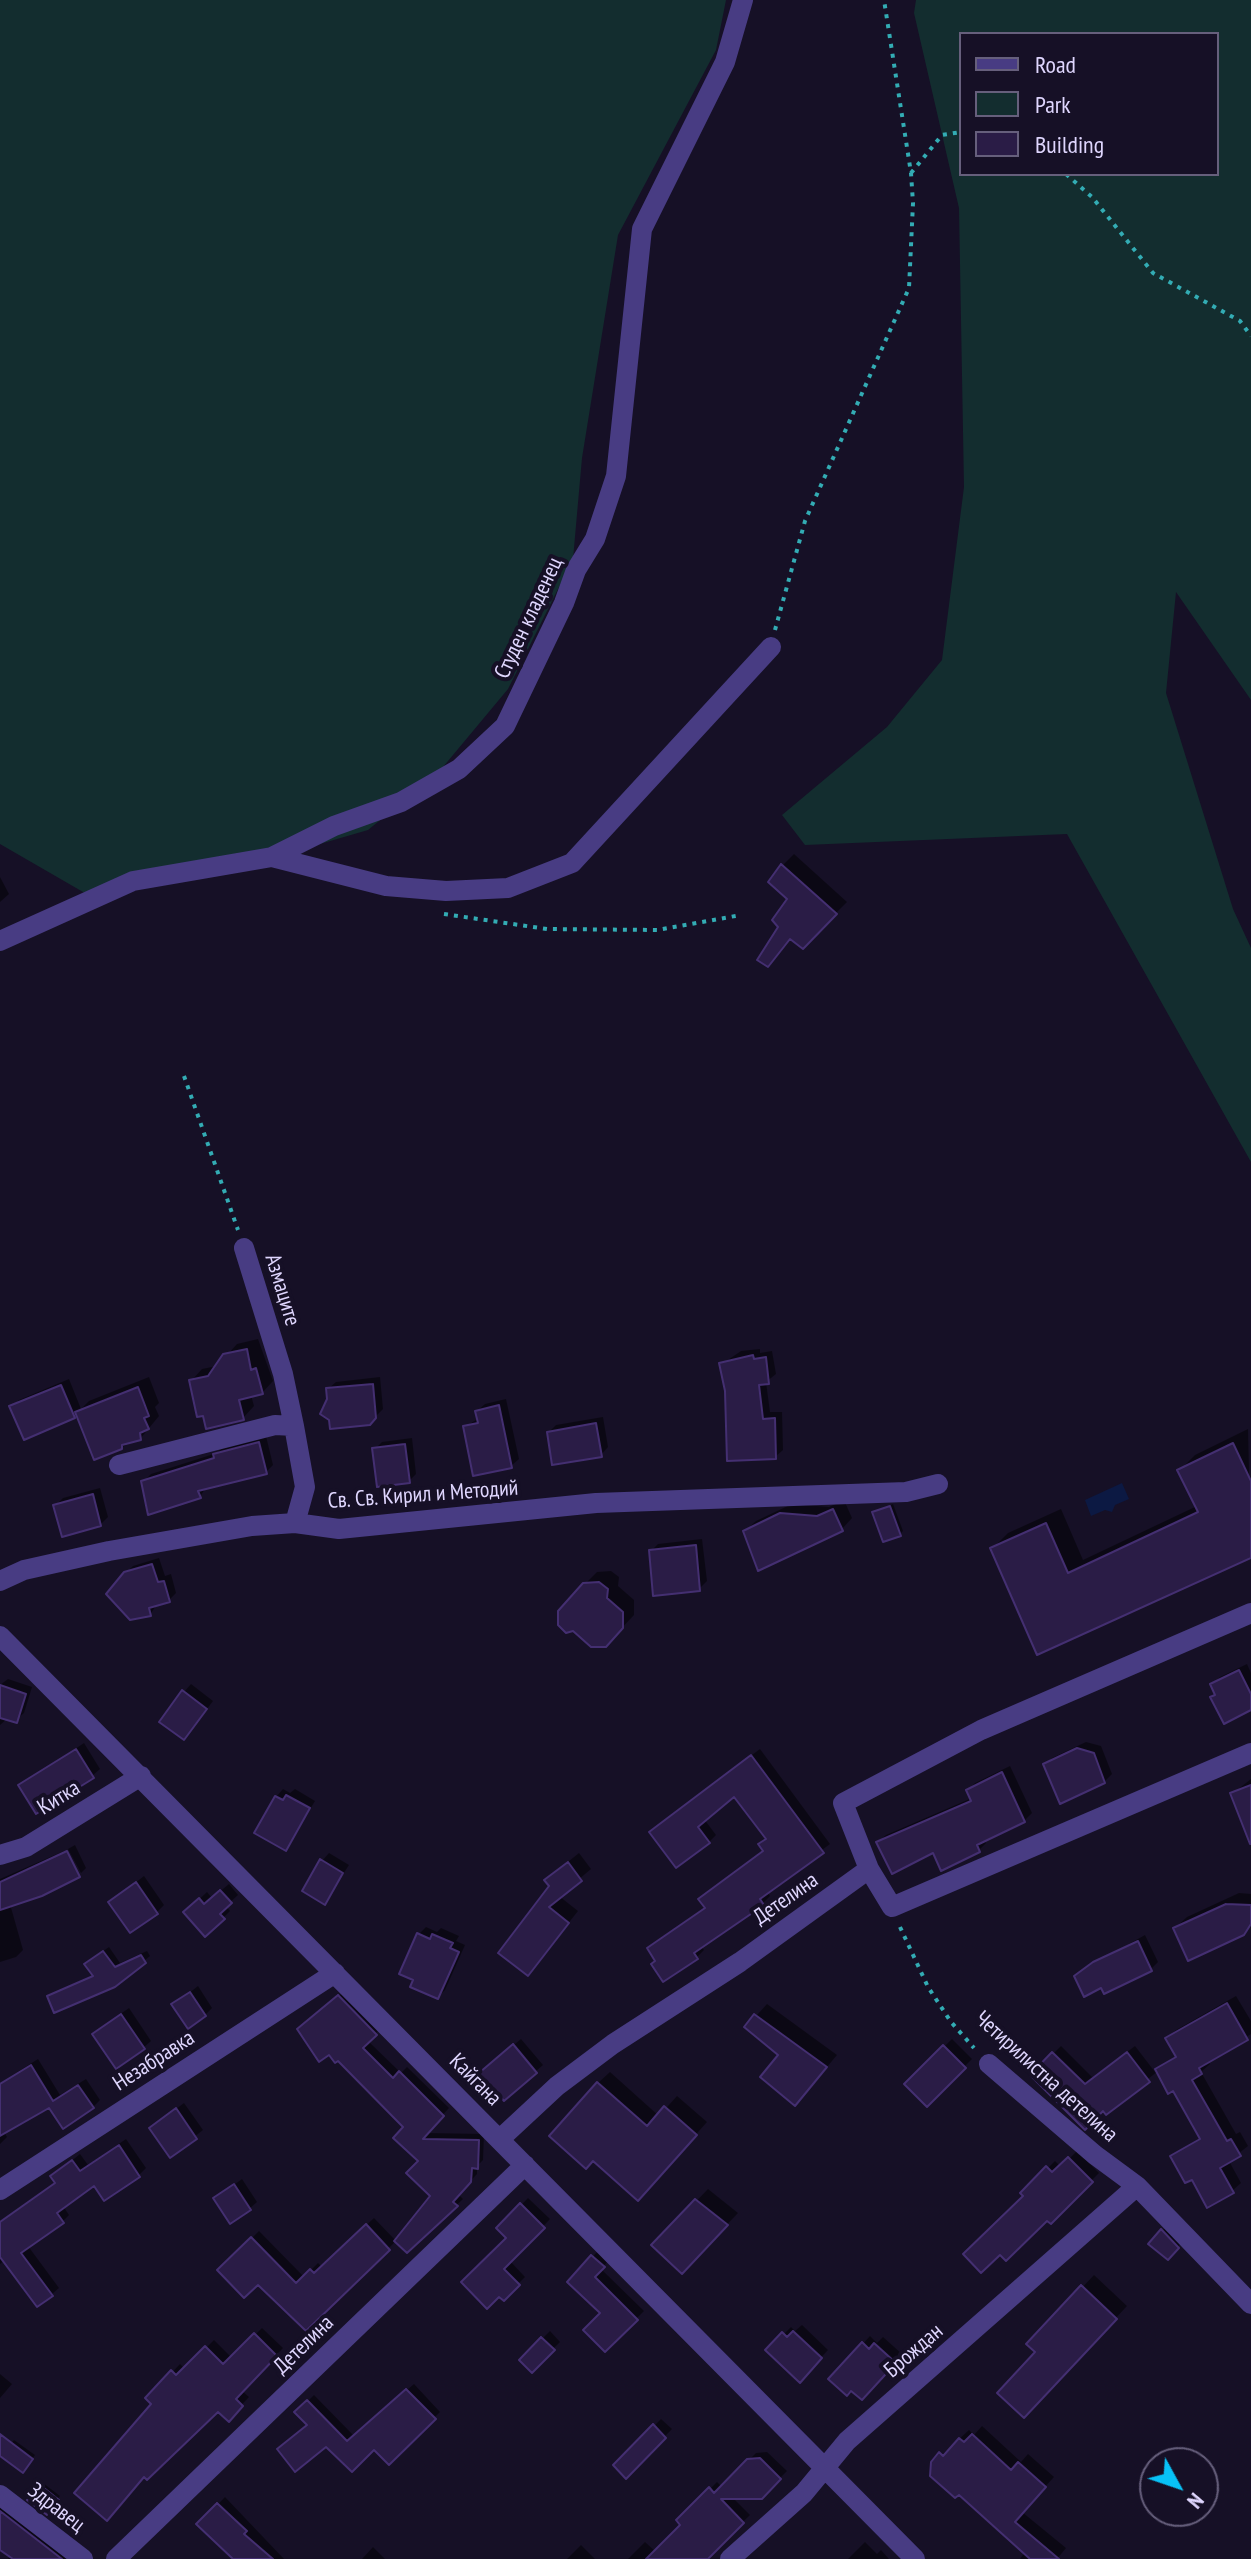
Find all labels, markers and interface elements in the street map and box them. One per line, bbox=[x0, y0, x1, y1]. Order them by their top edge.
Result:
legend bbox=[959, 32, 1219, 176]
text: Road bbox=[1035, 49, 1076, 80]
text: Park bbox=[1035, 89, 1071, 120]
text: Building bbox=[1035, 129, 1104, 160]
street label: Студен кладенец bbox=[489, 553, 569, 683]
street label: Азмаците bbox=[259, 1251, 305, 1329]
street label: Св. Св. Кирил и Методий bbox=[327, 1475, 519, 1515]
street label: Китка bbox=[33, 1775, 85, 1821]
street label: Детелина bbox=[748, 1867, 824, 1931]
street label: Четирилистна детелина bbox=[969, 2006, 1123, 2148]
street label: Незабравка bbox=[108, 2025, 200, 2097]
street label: Кайгана bbox=[443, 2048, 507, 2112]
street label: Детелина bbox=[269, 2310, 339, 2380]
street label: Брождан bbox=[879, 2318, 949, 2384]
north arrow bbox=[1139, 2447, 1219, 2527]
street label: Здравец bbox=[22, 2478, 90, 2538]
text: N bbox=[1181, 2488, 1210, 2515]

